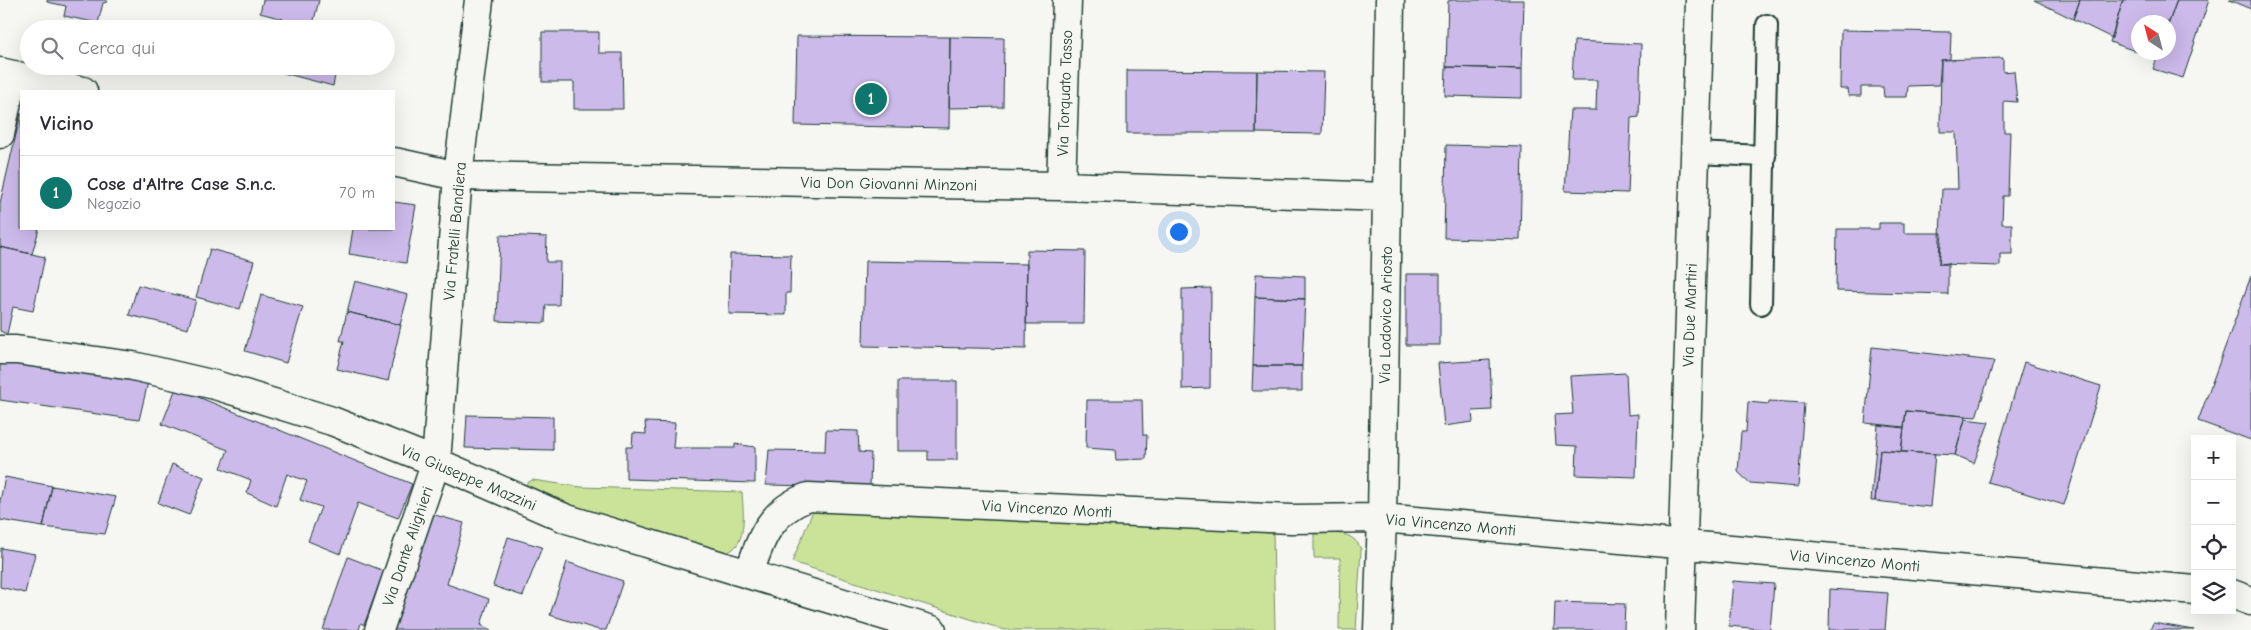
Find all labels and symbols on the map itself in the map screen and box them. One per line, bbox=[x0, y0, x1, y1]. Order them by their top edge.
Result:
north arrow bbox=[2131, 15, 2176, 60]
street label: Via Torquato Tasso bbox=[1054, 29, 1076, 157]
pin: 1 bbox=[855, 80, 887, 118]
street label: Via Fratelli Bandiera bbox=[440, 161, 470, 301]
street label: Via Don Giovanni Minzoni bbox=[801, 173, 977, 195]
your location bbox=[1166, 219, 1192, 245]
street label: Via Lodovico Ariosto bbox=[1376, 246, 1396, 384]
street label: Via Due Martiri bbox=[1679, 263, 1701, 367]
street label: Via Giuseppe Mazzini bbox=[398, 441, 539, 515]
street label: Via Dante Alighieri bbox=[379, 484, 437, 609]
street label: Via Vincenzo Monti bbox=[981, 497, 1113, 521]
street label: Via Vincenzo Monti bbox=[1385, 510, 1517, 540]
street label: Via Vincenzo Monti bbox=[1789, 546, 1921, 576]

